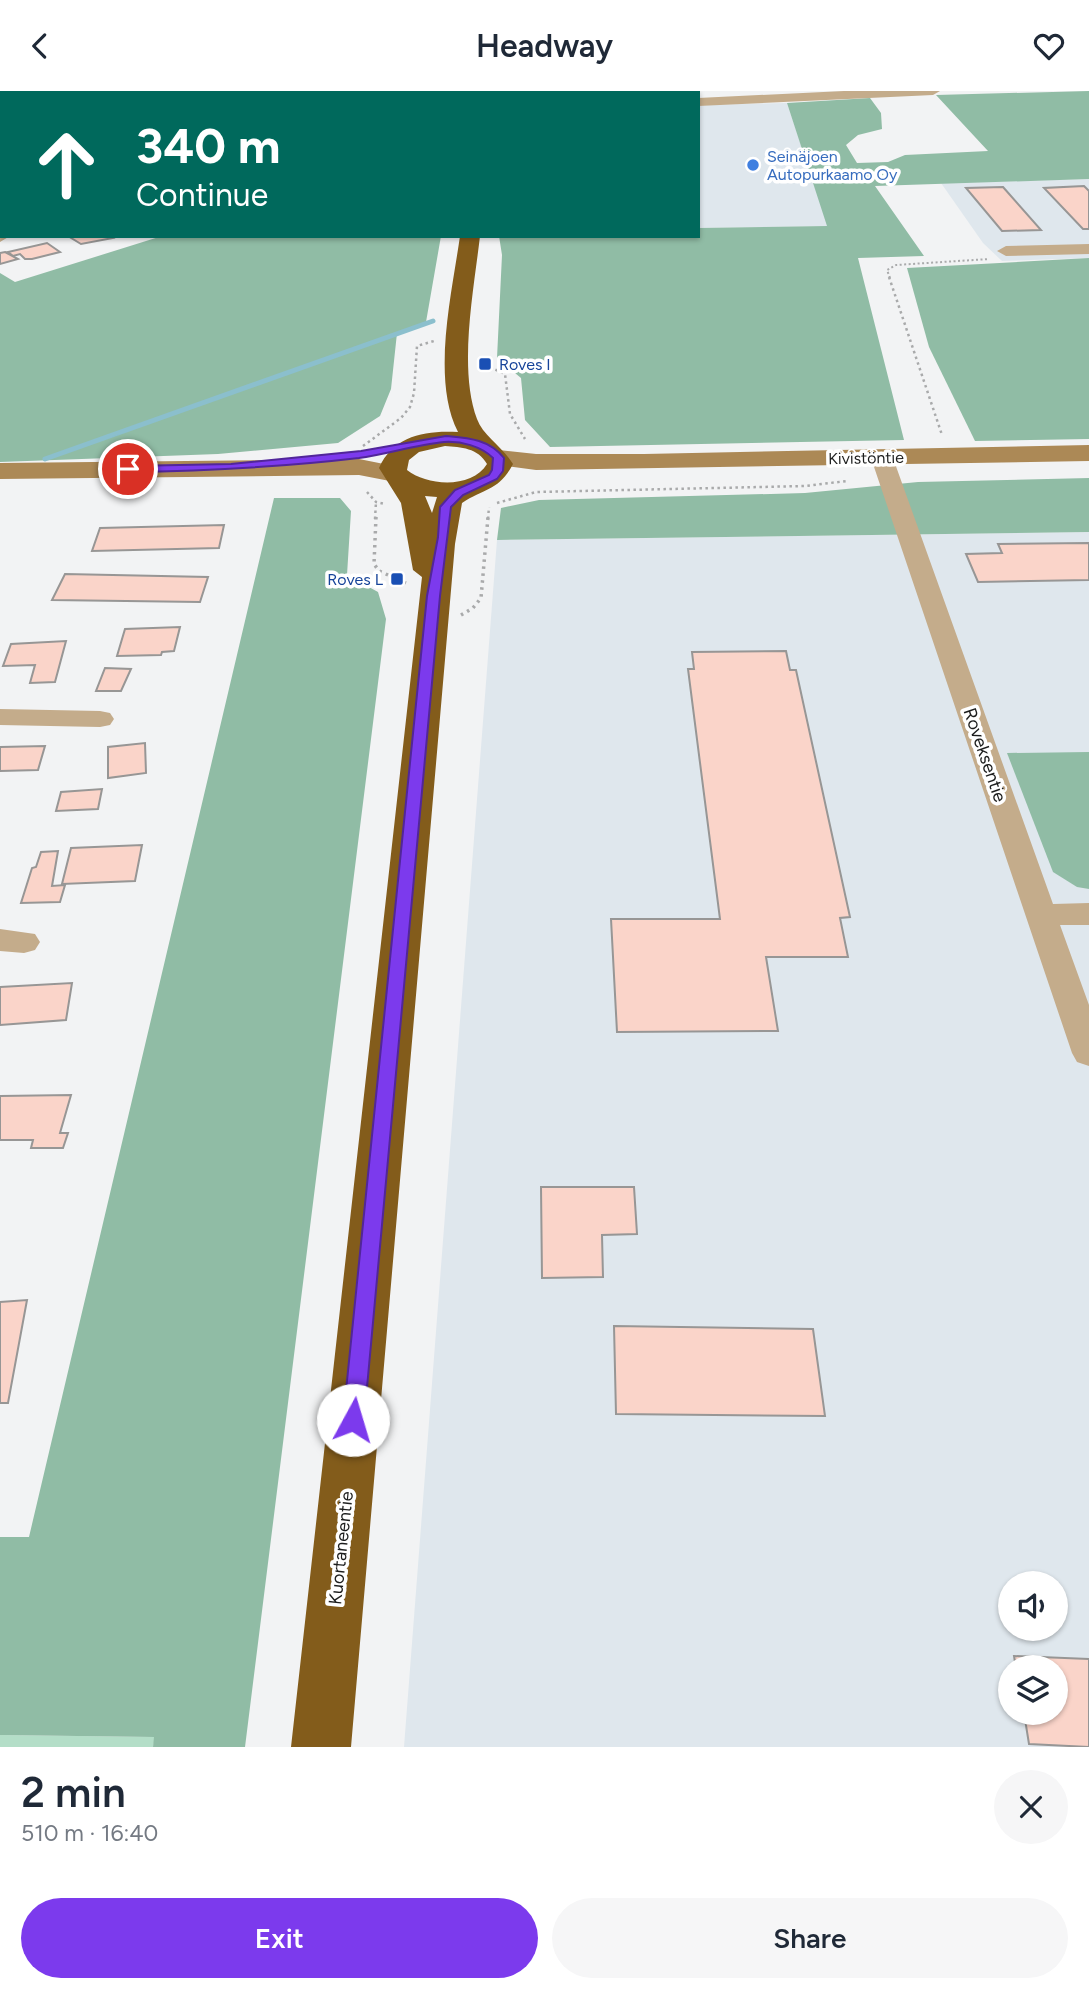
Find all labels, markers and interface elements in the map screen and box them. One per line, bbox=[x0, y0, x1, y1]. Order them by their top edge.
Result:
icon: back bbox=[21, 27, 59, 65]
text: Headway bbox=[476, 27, 613, 65]
icon: heart bbox=[1030, 27, 1068, 65]
text: 340 m bbox=[136, 116, 280, 175]
icon: ahead bbox=[21, 119, 112, 210]
place label: Seinäjoen Autopurkaamo Oy bbox=[767, 147, 898, 184]
marker: Seinäjoen Autopurkaamo Oy bbox=[745, 157, 761, 173]
text: Continue bbox=[136, 176, 268, 214]
place label: Roves I bbox=[499, 355, 551, 374]
marker: Roves I bbox=[477, 356, 493, 372]
pin bbox=[98, 439, 158, 499]
street label: Kivistöntie bbox=[828, 448, 904, 468]
icon: arrive bbox=[109, 450, 147, 488]
place label: Roves L bbox=[327, 570, 384, 589]
marker: Roves L bbox=[389, 571, 405, 587]
street label: Roveksentie bbox=[959, 705, 1011, 805]
position arrow bbox=[316, 1383, 390, 1457]
street label: Kuortaneentie bbox=[324, 1490, 358, 1606]
map controls bbox=[998, 1571, 1068, 1725]
button: sound bbox=[998, 1571, 1068, 1641]
button: layers bbox=[998, 1655, 1068, 1725]
text: 2 min bbox=[21, 1767, 126, 1818]
button: close bbox=[994, 1770, 1068, 1844]
text: 510 m · 16:40 bbox=[21, 1819, 158, 1847]
button: Exit bbox=[21, 1898, 538, 1978]
button: Share bbox=[552, 1898, 1068, 1978]

